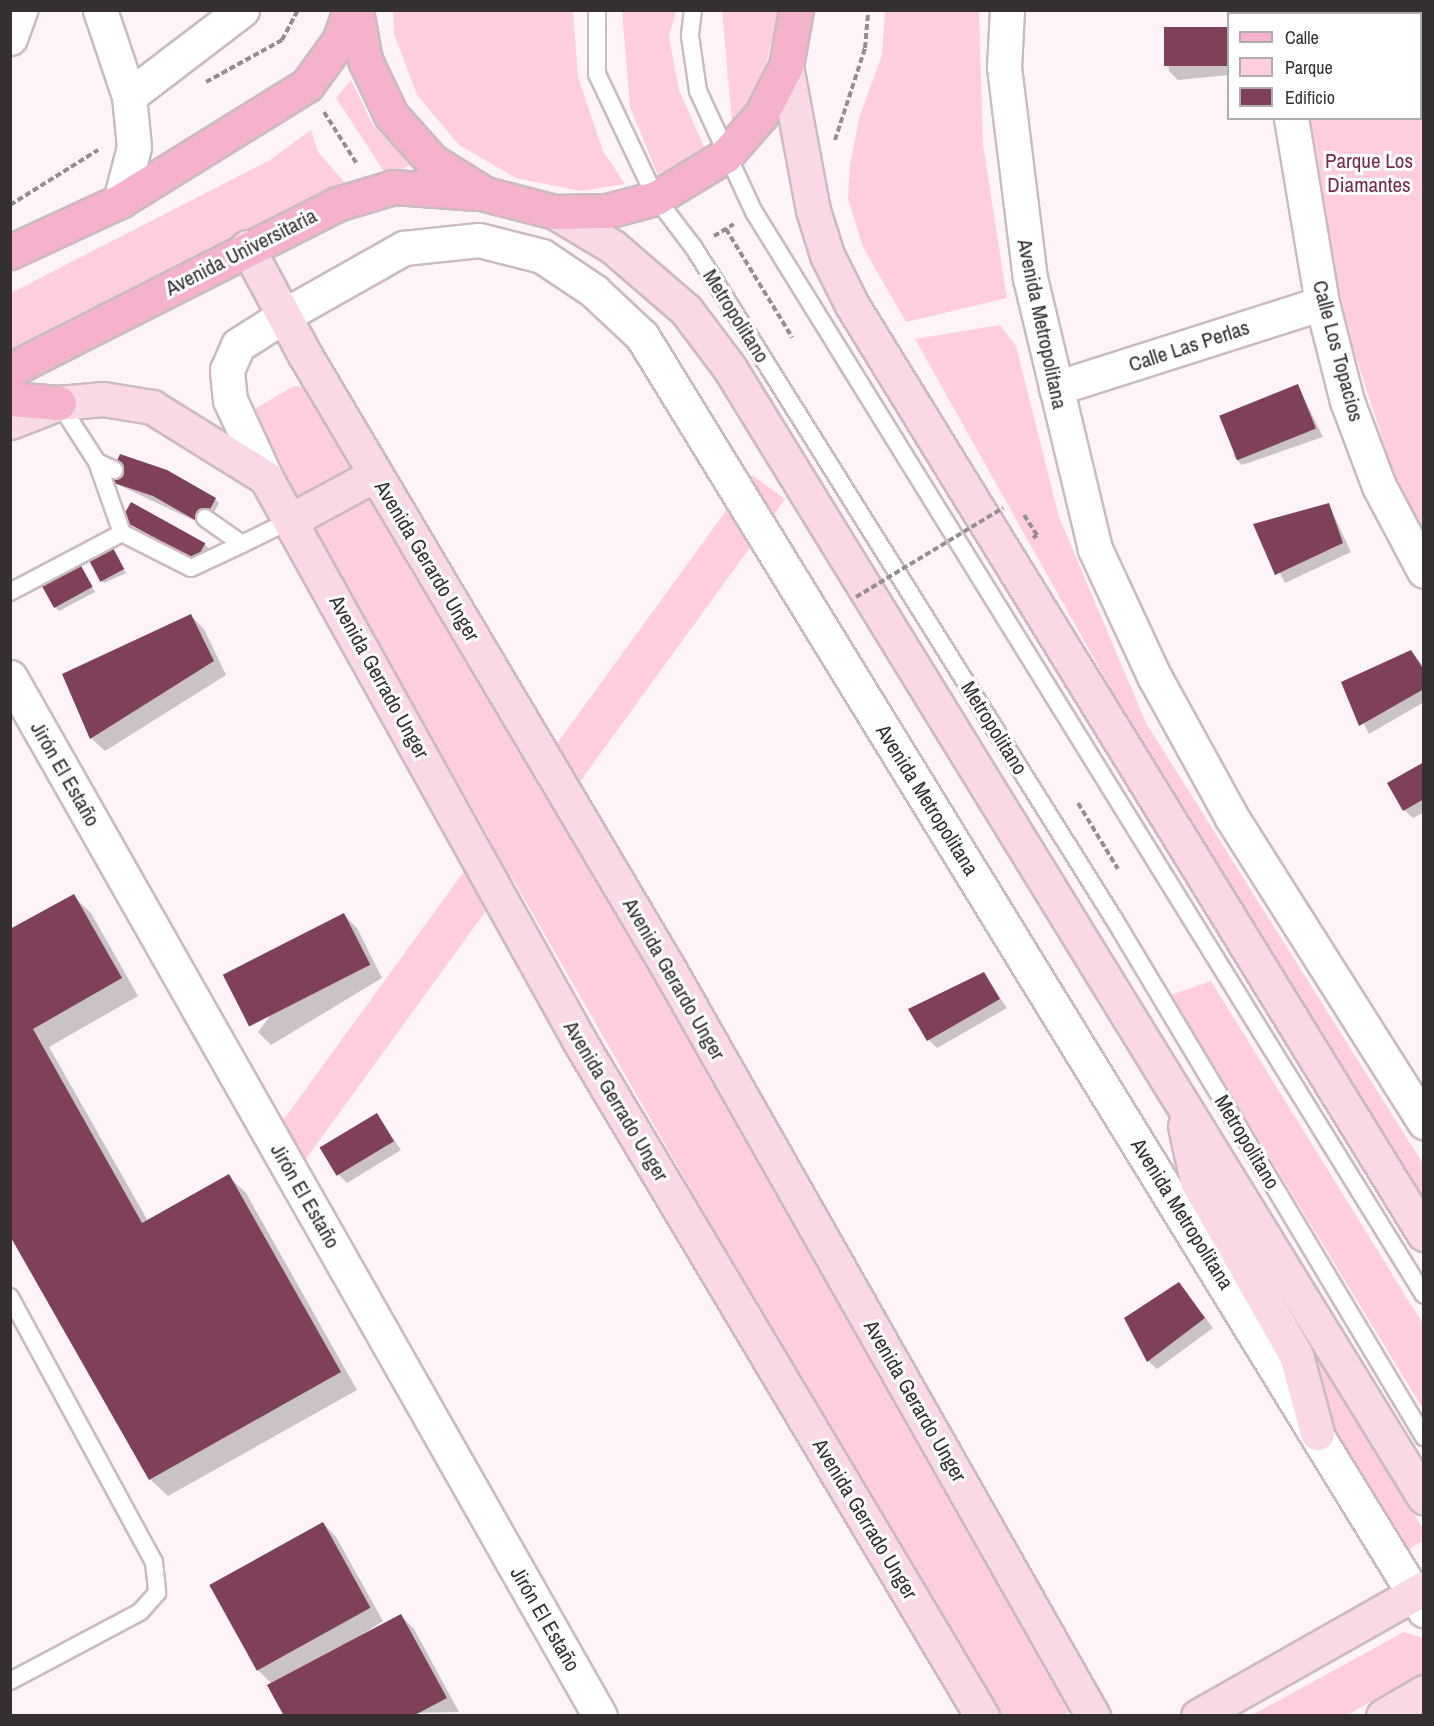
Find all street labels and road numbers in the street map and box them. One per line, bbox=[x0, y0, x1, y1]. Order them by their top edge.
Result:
street label: Avenida Universitaria bbox=[161, 203, 321, 301]
street label: Avenida Metropolitana bbox=[1012, 237, 1072, 411]
street label: Metropolitano bbox=[697, 265, 775, 367]
street label: Calle Los Topacios bbox=[1307, 277, 1369, 425]
street label: Calle Las Perlas bbox=[1125, 315, 1253, 377]
street label: Avenida Gerardo Unger bbox=[369, 476, 485, 646]
street label: Avenida Gerrado Unger bbox=[324, 591, 434, 763]
street label: Metropolitano bbox=[955, 677, 1033, 779]
street label: Jirón El Estaño bbox=[25, 717, 105, 831]
street label: Avenida Metropolitana bbox=[870, 720, 984, 880]
street label: Avenida Gerardo Unger bbox=[617, 894, 731, 1064]
street label: Avenida Gerrado Unger bbox=[558, 1016, 674, 1186]
street label: Metropolitano bbox=[1209, 1090, 1285, 1194]
street label: Avenida Metropolitana bbox=[1125, 1134, 1239, 1294]
street label: Jirón El Estaño bbox=[265, 1139, 345, 1253]
street label: Avenida Gerardo Unger bbox=[858, 1316, 972, 1486]
street label: Avenida Gerrado Unger bbox=[807, 1434, 923, 1604]
street label: Jirón El Estaño bbox=[505, 1562, 585, 1676]

